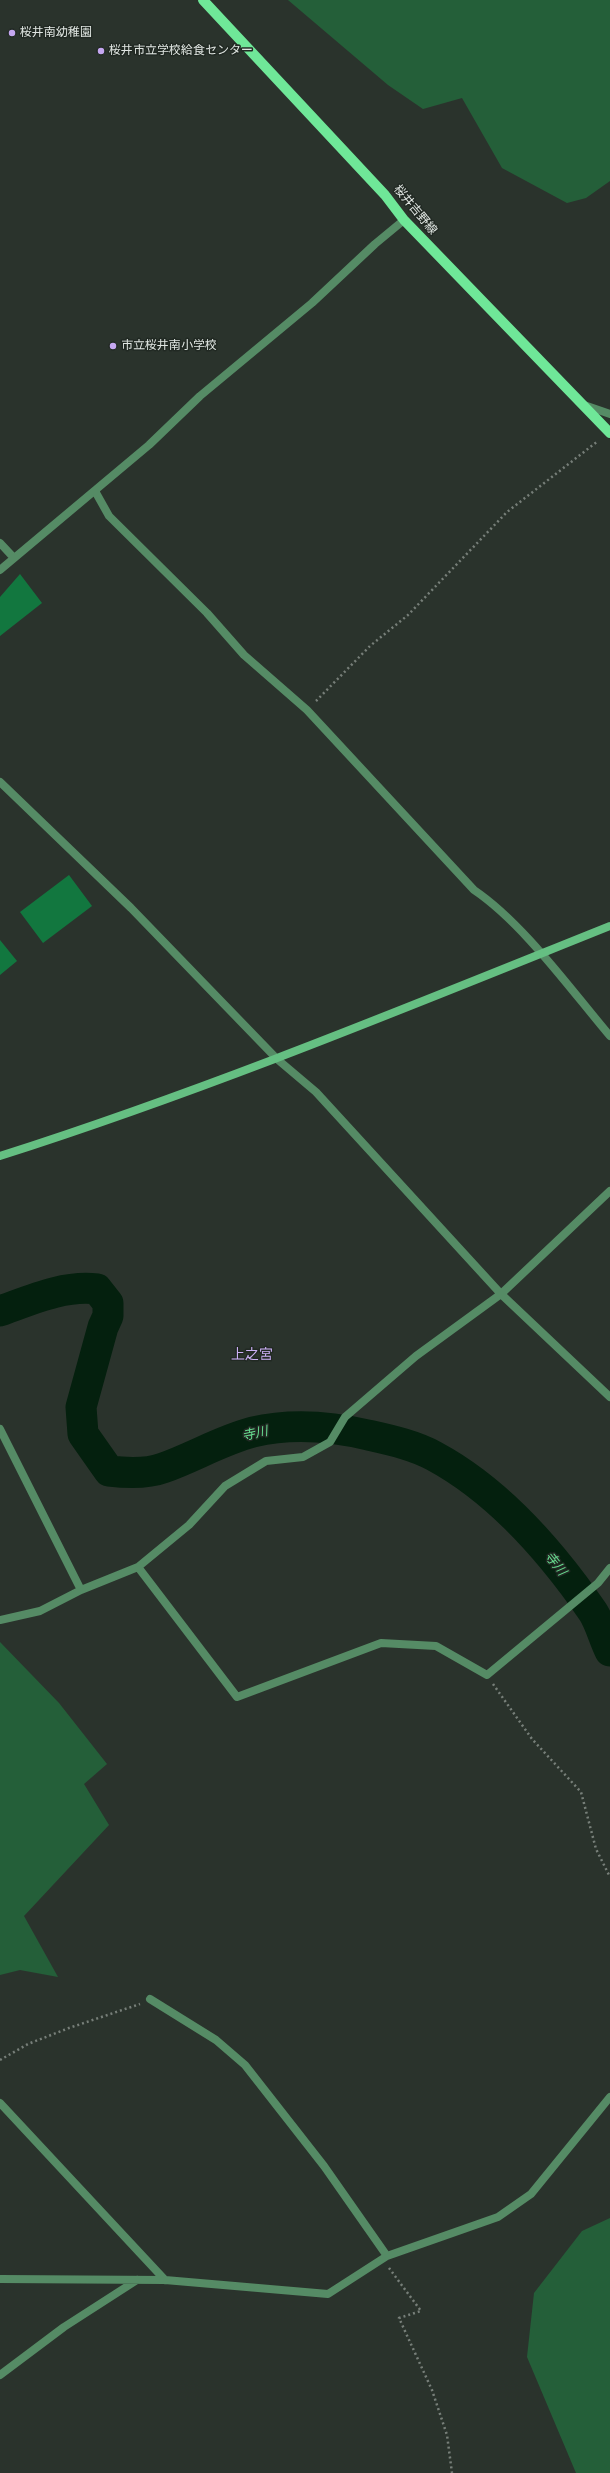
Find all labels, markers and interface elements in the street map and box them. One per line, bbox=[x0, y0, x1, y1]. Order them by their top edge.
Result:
place label: 桜井南幼稚園 bbox=[20, 26, 92, 40]
marker: 桜井南幼稚園 bbox=[7, 28, 17, 38]
place label: 桜井市立学校給食センター bbox=[109, 44, 253, 58]
marker: 桜井市立学校給食センター bbox=[96, 46, 106, 56]
street label: 桜井吉野線 bbox=[390, 182, 440, 238]
place label: 市立桜井南小学校 bbox=[121, 339, 217, 353]
marker: 市立桜井南小学校 bbox=[108, 341, 118, 351]
district label: 上之宮 bbox=[231, 1347, 273, 1363]
water label: 寺川 bbox=[241, 1424, 269, 1444]
water label: 寺川 bbox=[541, 1549, 569, 1579]

